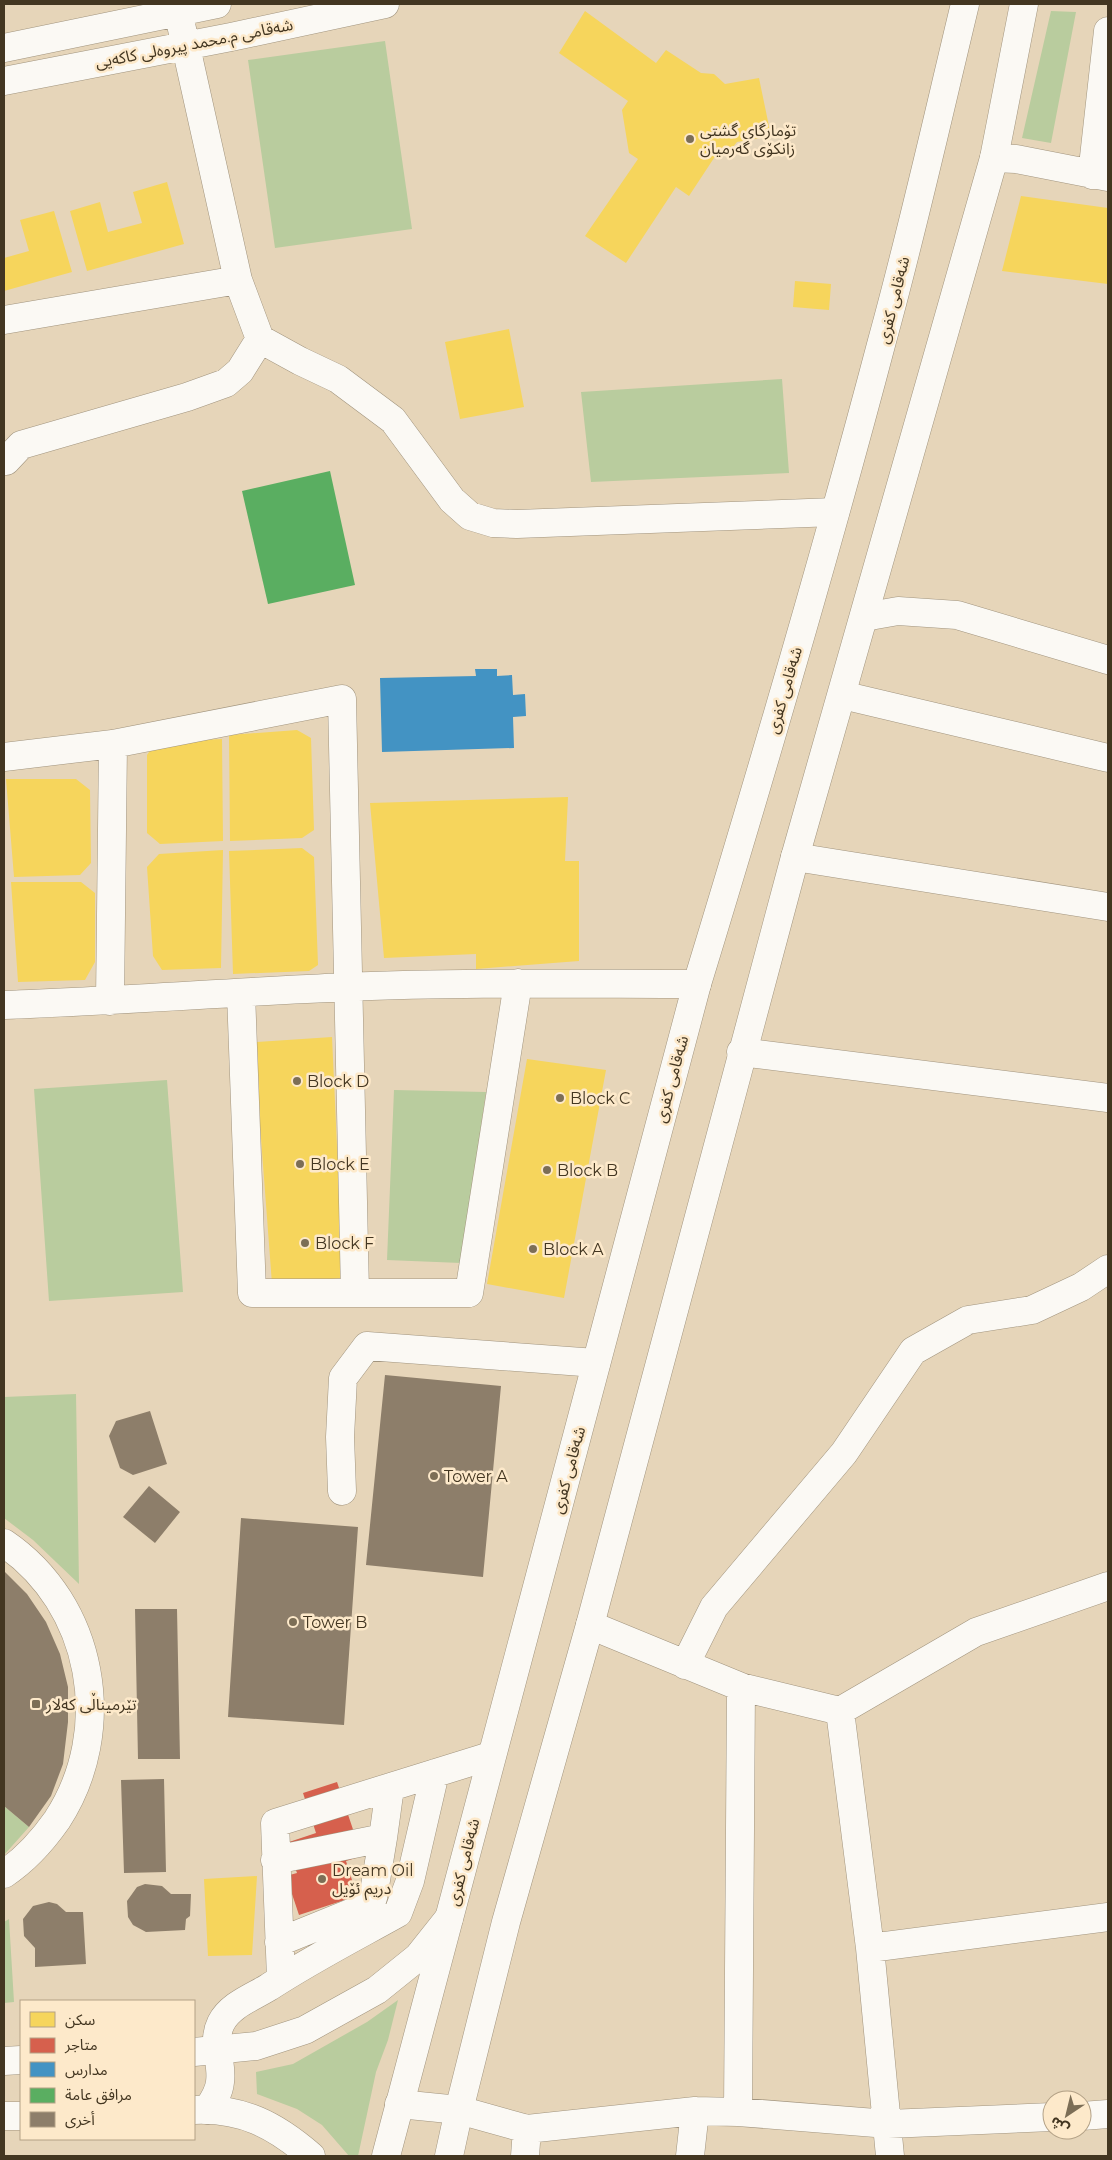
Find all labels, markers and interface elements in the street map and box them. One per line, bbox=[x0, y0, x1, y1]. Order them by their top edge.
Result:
street label: شەقامی م.محمد پیروەلی کاکەیی bbox=[94, 15, 295, 75]
place label: تۆمارگای گشتی زانکۆی گەرمیان bbox=[700, 121, 796, 158]
marker: تۆمارگای گشتی زانکۆی گەرمیان bbox=[684, 133, 696, 145]
street label: شەقامی کفری bbox=[873, 254, 914, 346]
street label: شەقامی کفری bbox=[763, 644, 806, 736]
street label: شەقامی کفری bbox=[651, 1033, 692, 1125]
place label: Block D bbox=[307, 1072, 369, 1091]
marker: Block D bbox=[291, 1075, 303, 1087]
place label: Block C bbox=[570, 1089, 630, 1108]
marker: Block C bbox=[554, 1092, 566, 1104]
place label: Block E bbox=[310, 1155, 370, 1174]
marker: Block E bbox=[294, 1158, 306, 1170]
place label: Block B bbox=[557, 1161, 618, 1180]
marker: Block B bbox=[541, 1164, 553, 1176]
place label: Block F bbox=[315, 1234, 374, 1253]
marker: Block F bbox=[299, 1237, 311, 1249]
place label: Block A bbox=[543, 1240, 604, 1259]
marker: Block A bbox=[527, 1243, 539, 1255]
street label: شەقامی کفری bbox=[548, 1424, 589, 1516]
place label: Tower A bbox=[444, 1467, 508, 1486]
marker: Tower A bbox=[428, 1470, 440, 1482]
place label: Tower B bbox=[303, 1613, 367, 1632]
marker: Tower B bbox=[287, 1616, 299, 1628]
place label: تێرمیناڵی کەلار bbox=[45, 1692, 137, 1714]
marker: تێرمیناڵی کەلار bbox=[30, 1698, 42, 1710]
street label: شەقامی کفری bbox=[443, 1816, 484, 1908]
place label: Dream Oil دریم ئۆیل bbox=[332, 1861, 414, 1901]
marker: Dream Oil دریم ئۆیل bbox=[316, 1873, 328, 1885]
legend bbox=[20, 2000, 195, 2140]
text: سكن bbox=[65, 2010, 96, 2029]
text: متاجر bbox=[64, 2035, 98, 2054]
text: مدارس bbox=[65, 2060, 108, 2079]
text: مرافق عامة bbox=[65, 2085, 132, 2105]
north arrow bbox=[1042, 2090, 1092, 2140]
text: أخرى bbox=[65, 2110, 95, 2129]
text: ش bbox=[1047, 2113, 1073, 2139]

